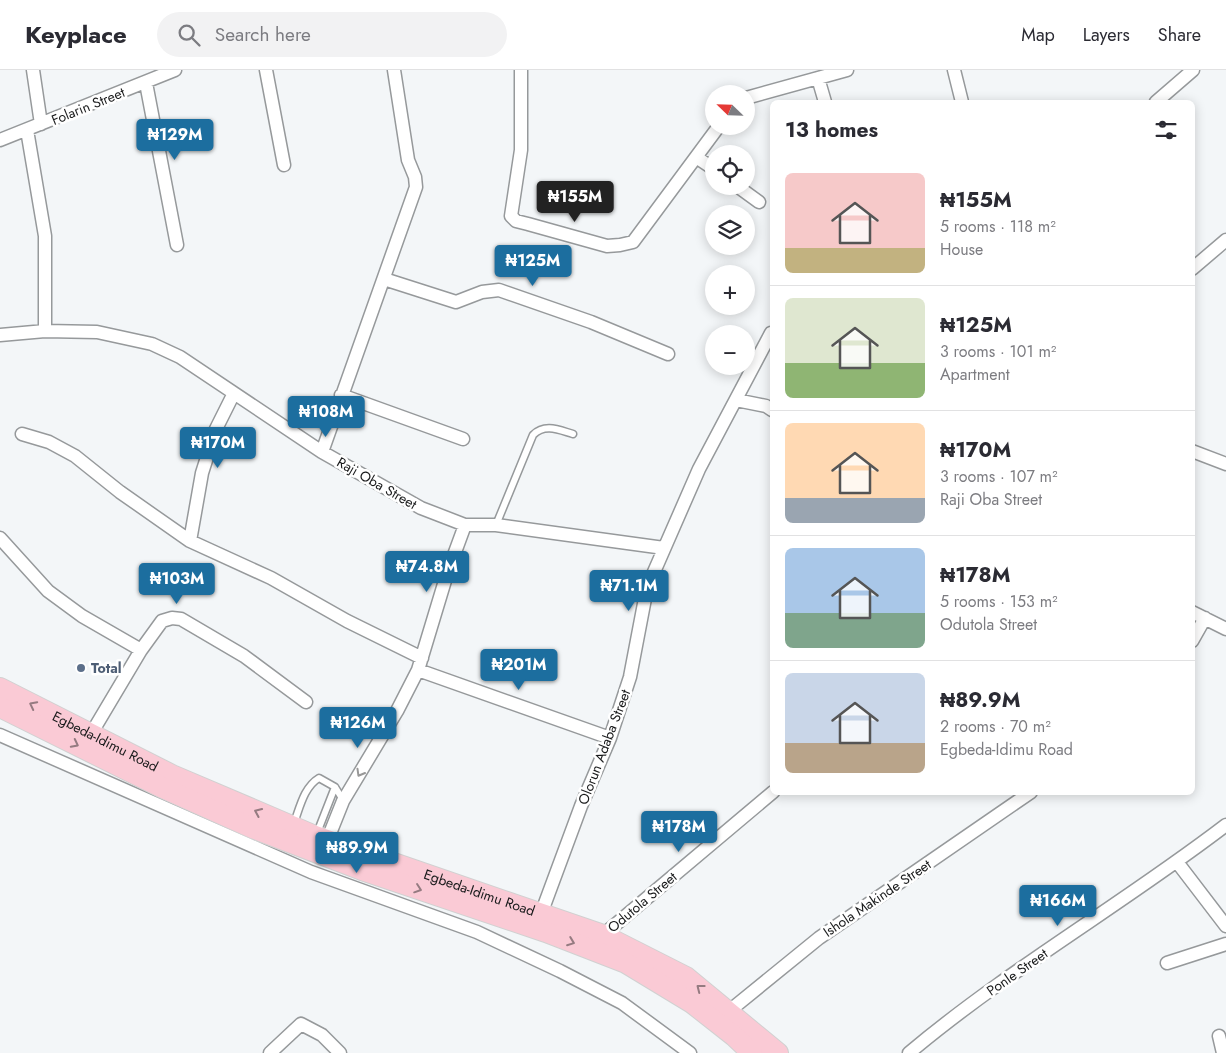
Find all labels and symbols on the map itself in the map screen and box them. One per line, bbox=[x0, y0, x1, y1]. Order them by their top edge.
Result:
street label: Folarin Street bbox=[48, 82, 128, 130]
north arrow bbox=[705, 85, 755, 135]
pin: ₦129M bbox=[140, 118, 210, 161]
pin: ₦155M bbox=[540, 180, 610, 223]
pin: ₦125M bbox=[498, 244, 568, 287]
pin: ₦108M bbox=[291, 396, 361, 438]
pin: ₦170M bbox=[183, 426, 253, 469]
street label: Raji Oba Street bbox=[333, 452, 421, 514]
pin: ₦74.8M bbox=[386, 550, 468, 593]
pin: ₦103M bbox=[142, 562, 212, 605]
pin: ₦71.1M bbox=[588, 570, 670, 612]
pin: ₦201M bbox=[484, 648, 554, 691]
place label: Total bbox=[91, 658, 122, 678]
marker: Total bbox=[75, 662, 87, 674]
street label: Olorun Adaba Street bbox=[573, 686, 635, 807]
one-way arrow bbox=[29, 701, 38, 711]
street label: Egbeda-Idimu Road bbox=[49, 706, 162, 776]
pin: ₦126M bbox=[323, 706, 393, 749]
one-way arrow bbox=[70, 738, 79, 749]
one-way arrow bbox=[356, 768, 366, 777]
one-way arrow bbox=[254, 808, 263, 819]
pin: ₦178M bbox=[644, 810, 714, 853]
pin: ₦89.9M bbox=[316, 832, 398, 874]
street label: Ishola Makinde Street bbox=[819, 854, 935, 942]
street label: Egbeda-Idimu Road bbox=[421, 864, 538, 921]
street label: Odutola Street bbox=[603, 867, 681, 937]
one-way arrow bbox=[413, 883, 421, 893]
pin: ₦166M bbox=[1023, 884, 1093, 927]
one-way arrow bbox=[567, 936, 575, 946]
street label: Ponle Street bbox=[982, 943, 1052, 1000]
one-way arrow bbox=[697, 985, 706, 994]

